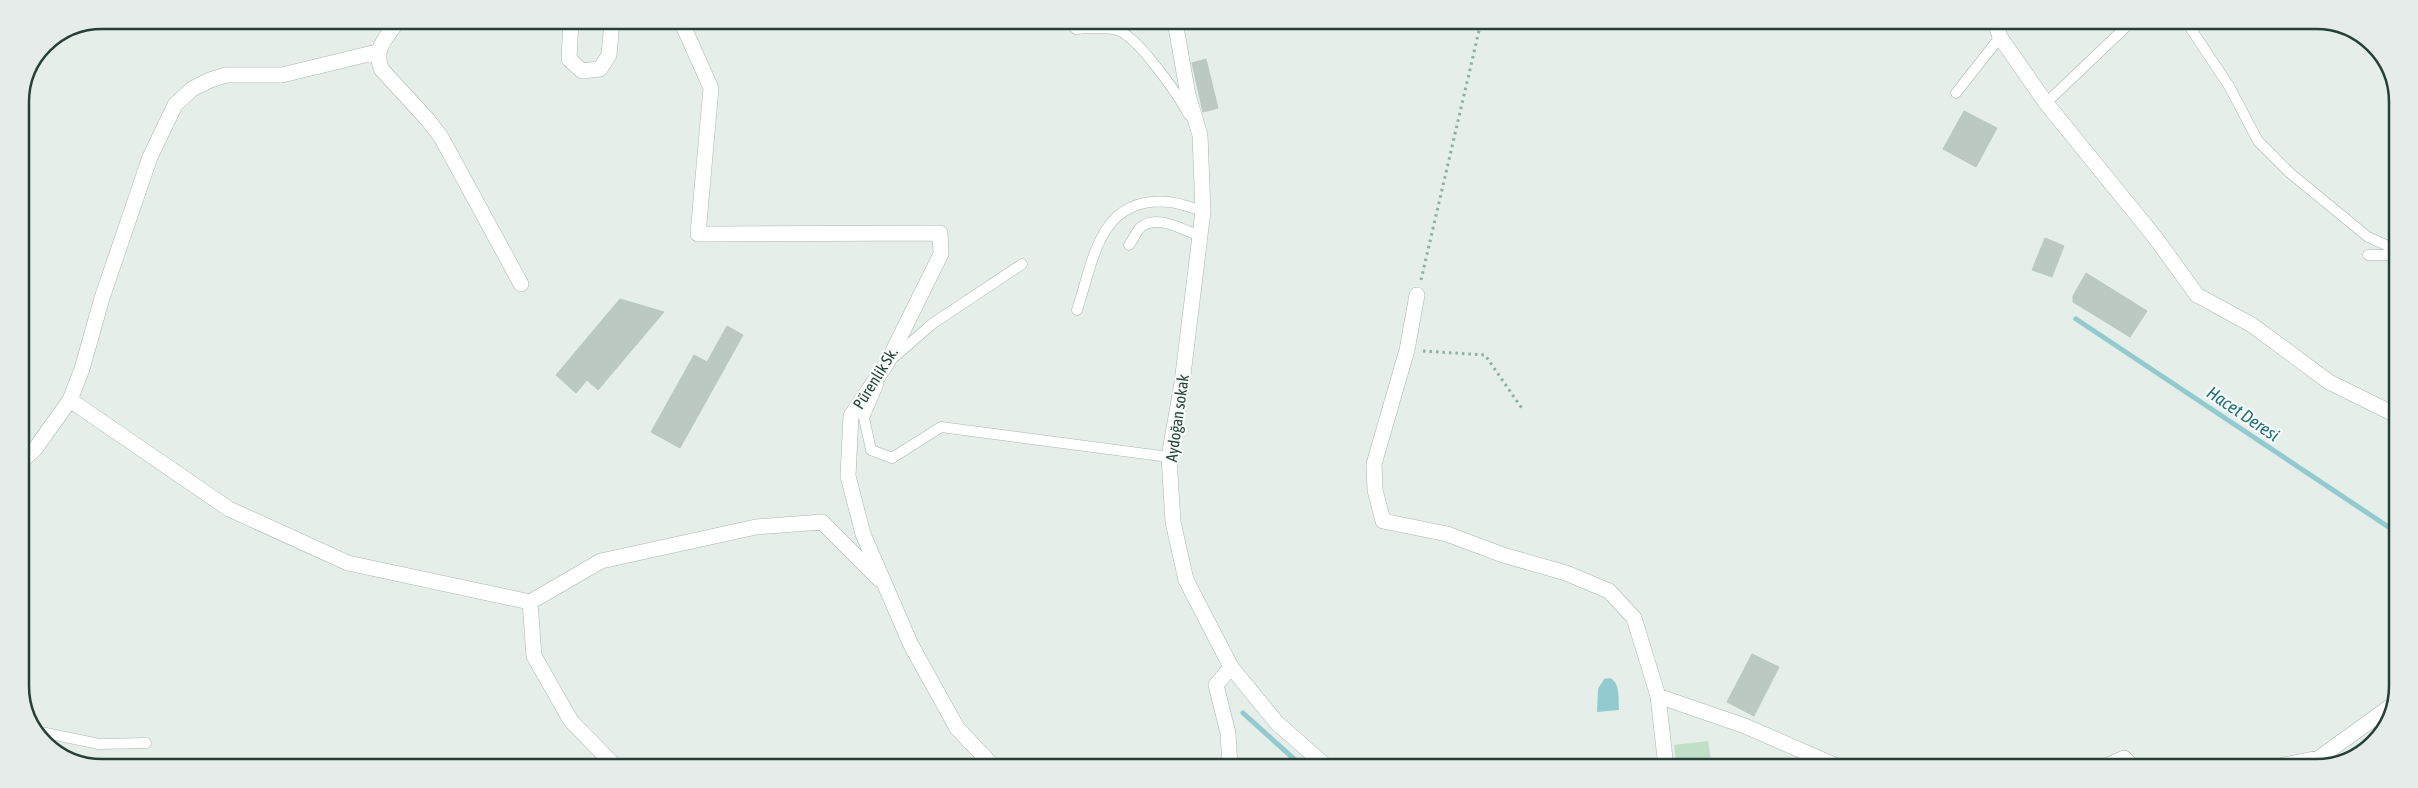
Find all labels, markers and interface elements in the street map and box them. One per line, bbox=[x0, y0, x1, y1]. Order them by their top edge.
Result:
street label: Pürenlik Sk. bbox=[849, 344, 901, 412]
street label: Aydoğan sokak bbox=[1162, 373, 1193, 463]
water label: Hacet Deresi bbox=[2203, 382, 2284, 445]

